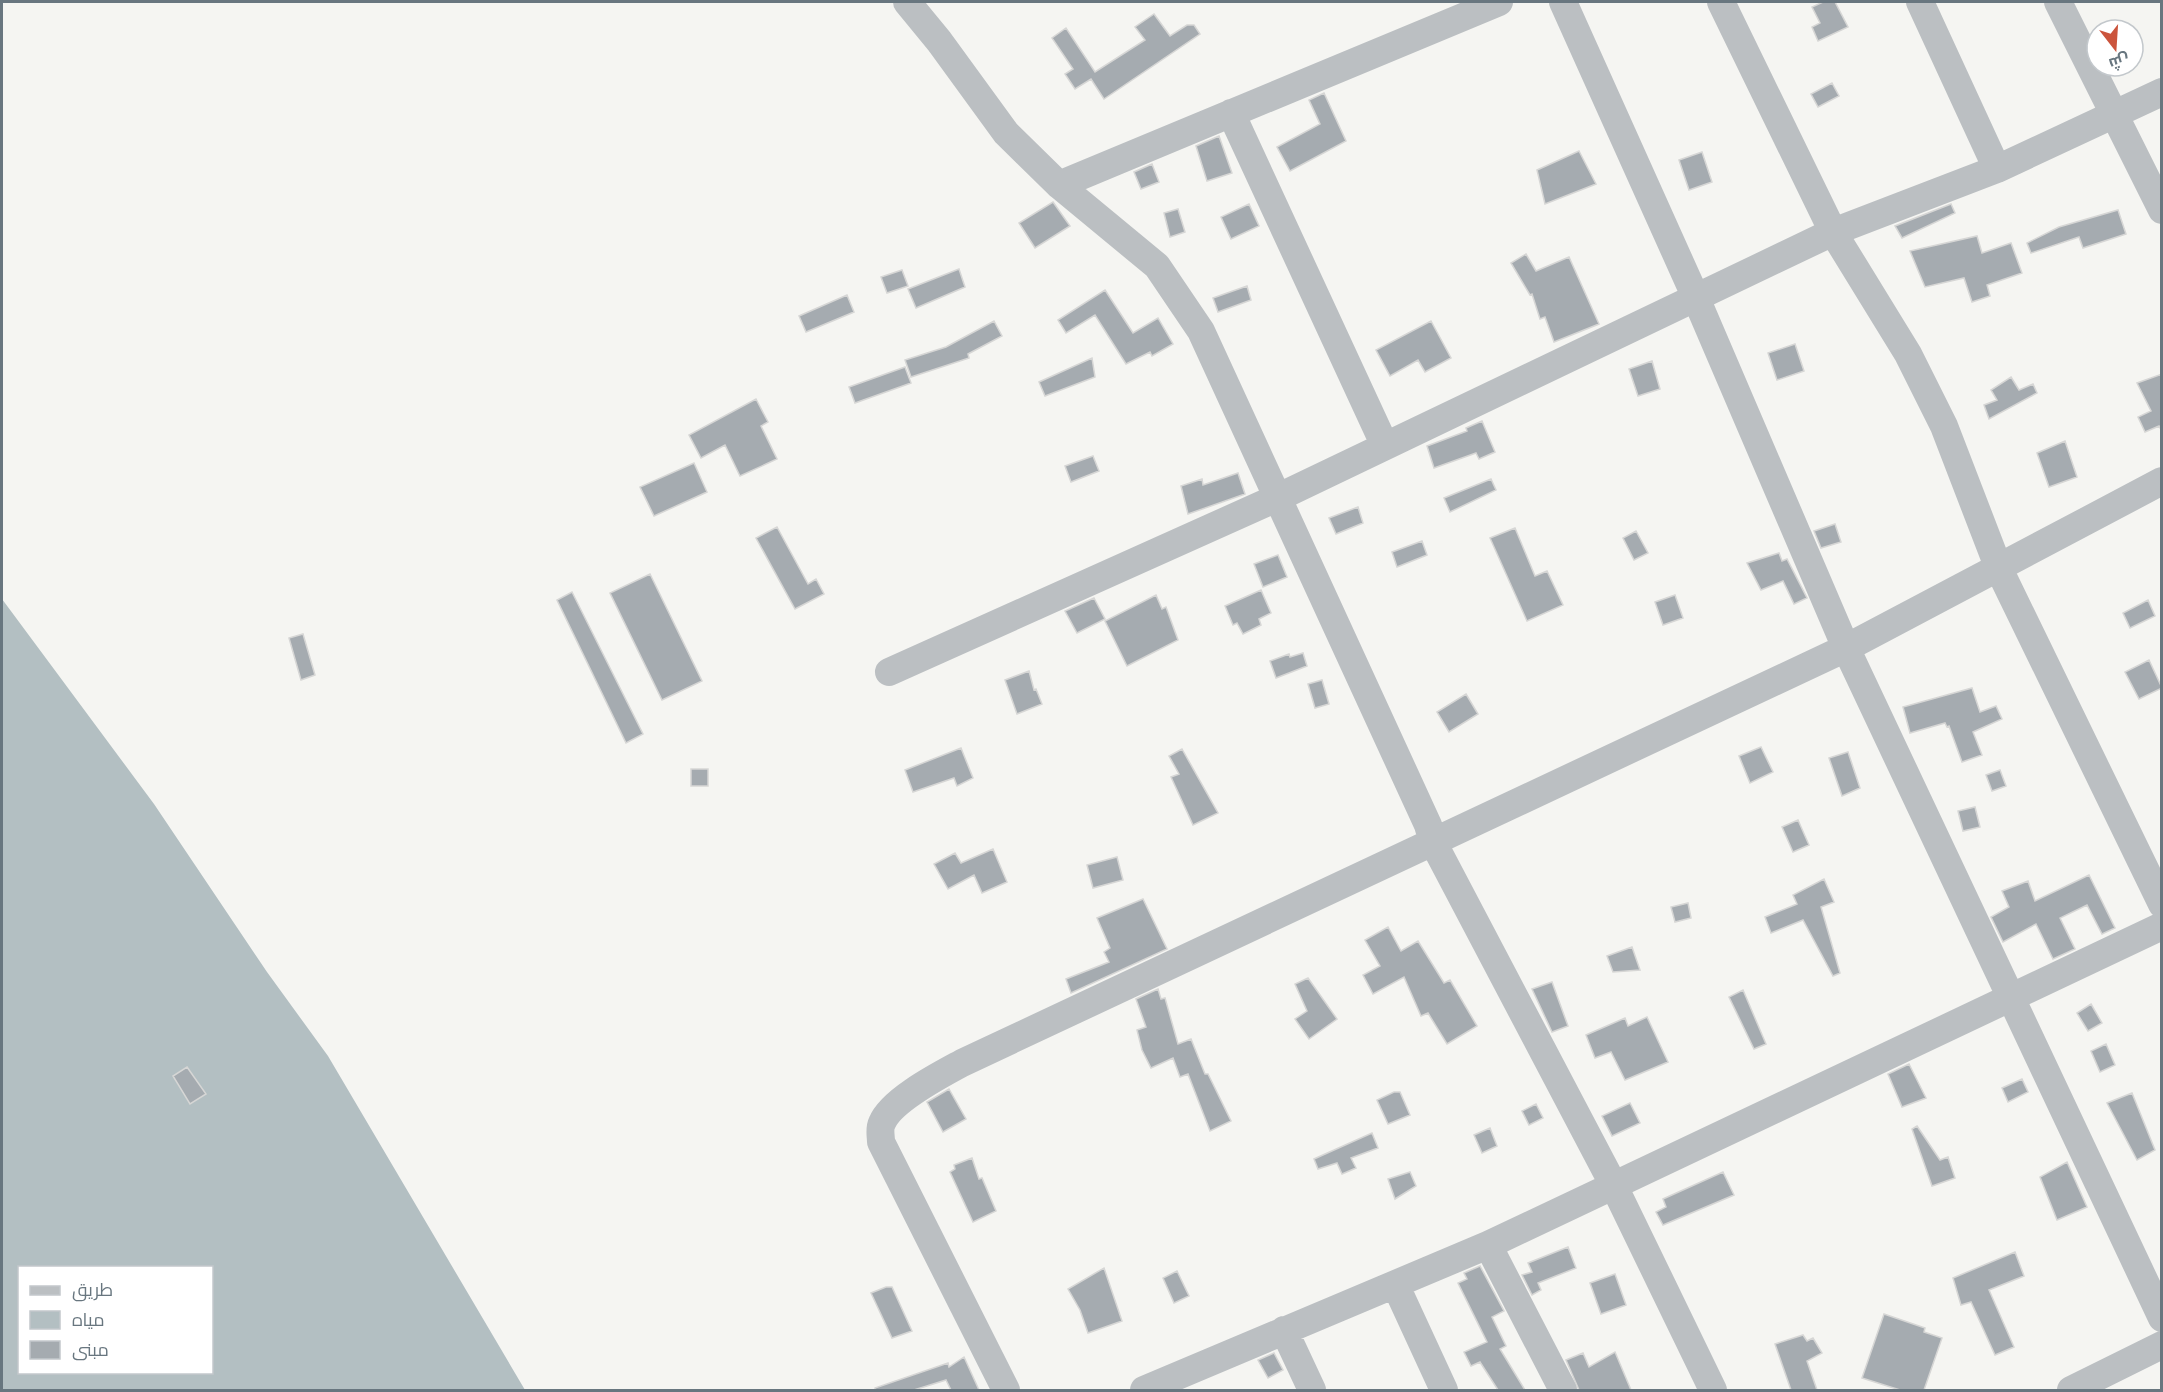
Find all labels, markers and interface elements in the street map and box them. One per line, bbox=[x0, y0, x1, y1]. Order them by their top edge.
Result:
north arrow bbox=[2085, 18, 2145, 78]
text: ش bbox=[2107, 50, 2132, 74]
legend bbox=[18, 1266, 213, 1374]
text: طريق bbox=[72, 1279, 113, 1302]
text: مياه bbox=[72, 1309, 105, 1331]
text: مبنى bbox=[72, 1339, 109, 1361]

